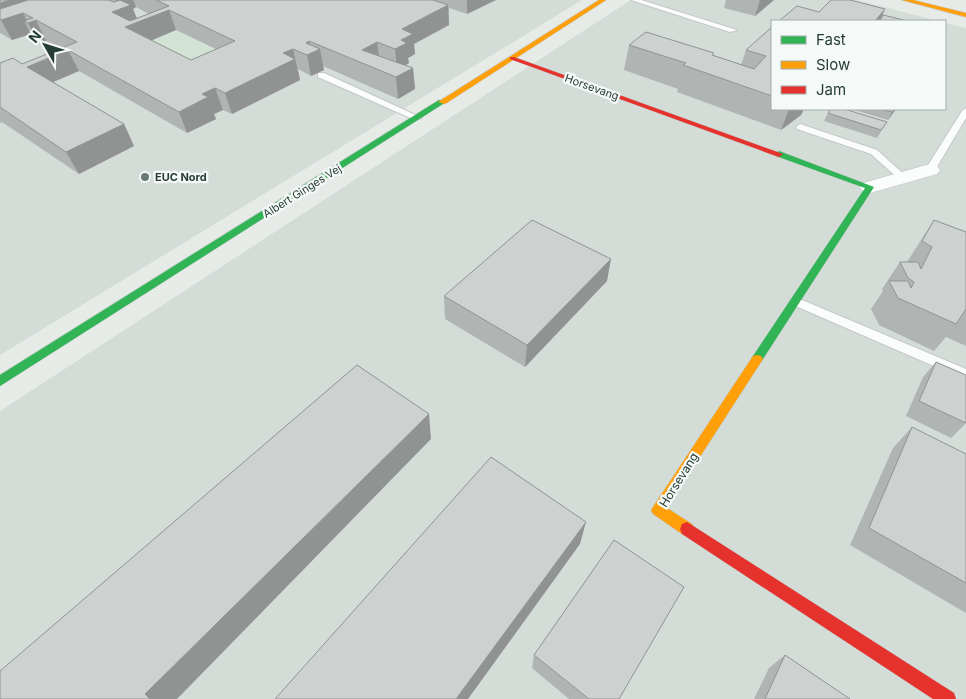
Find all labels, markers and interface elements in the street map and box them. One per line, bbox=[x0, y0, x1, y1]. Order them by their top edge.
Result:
north arrow bbox=[20, 20, 70, 70]
legend bbox=[771, 20, 946, 110]
text: N bbox=[25, 27, 44, 46]
text: Fast bbox=[816, 30, 846, 49]
text: Slow bbox=[816, 55, 850, 74]
street label: Horsevang bbox=[563, 71, 621, 103]
text: Jam bbox=[816, 80, 846, 99]
street label: Albert Ginges Vej bbox=[260, 161, 344, 221]
place label: EUC Nord bbox=[155, 170, 207, 184]
marker: EUC Nord bbox=[139, 171, 151, 183]
street label: Horsevang bbox=[656, 450, 701, 510]

